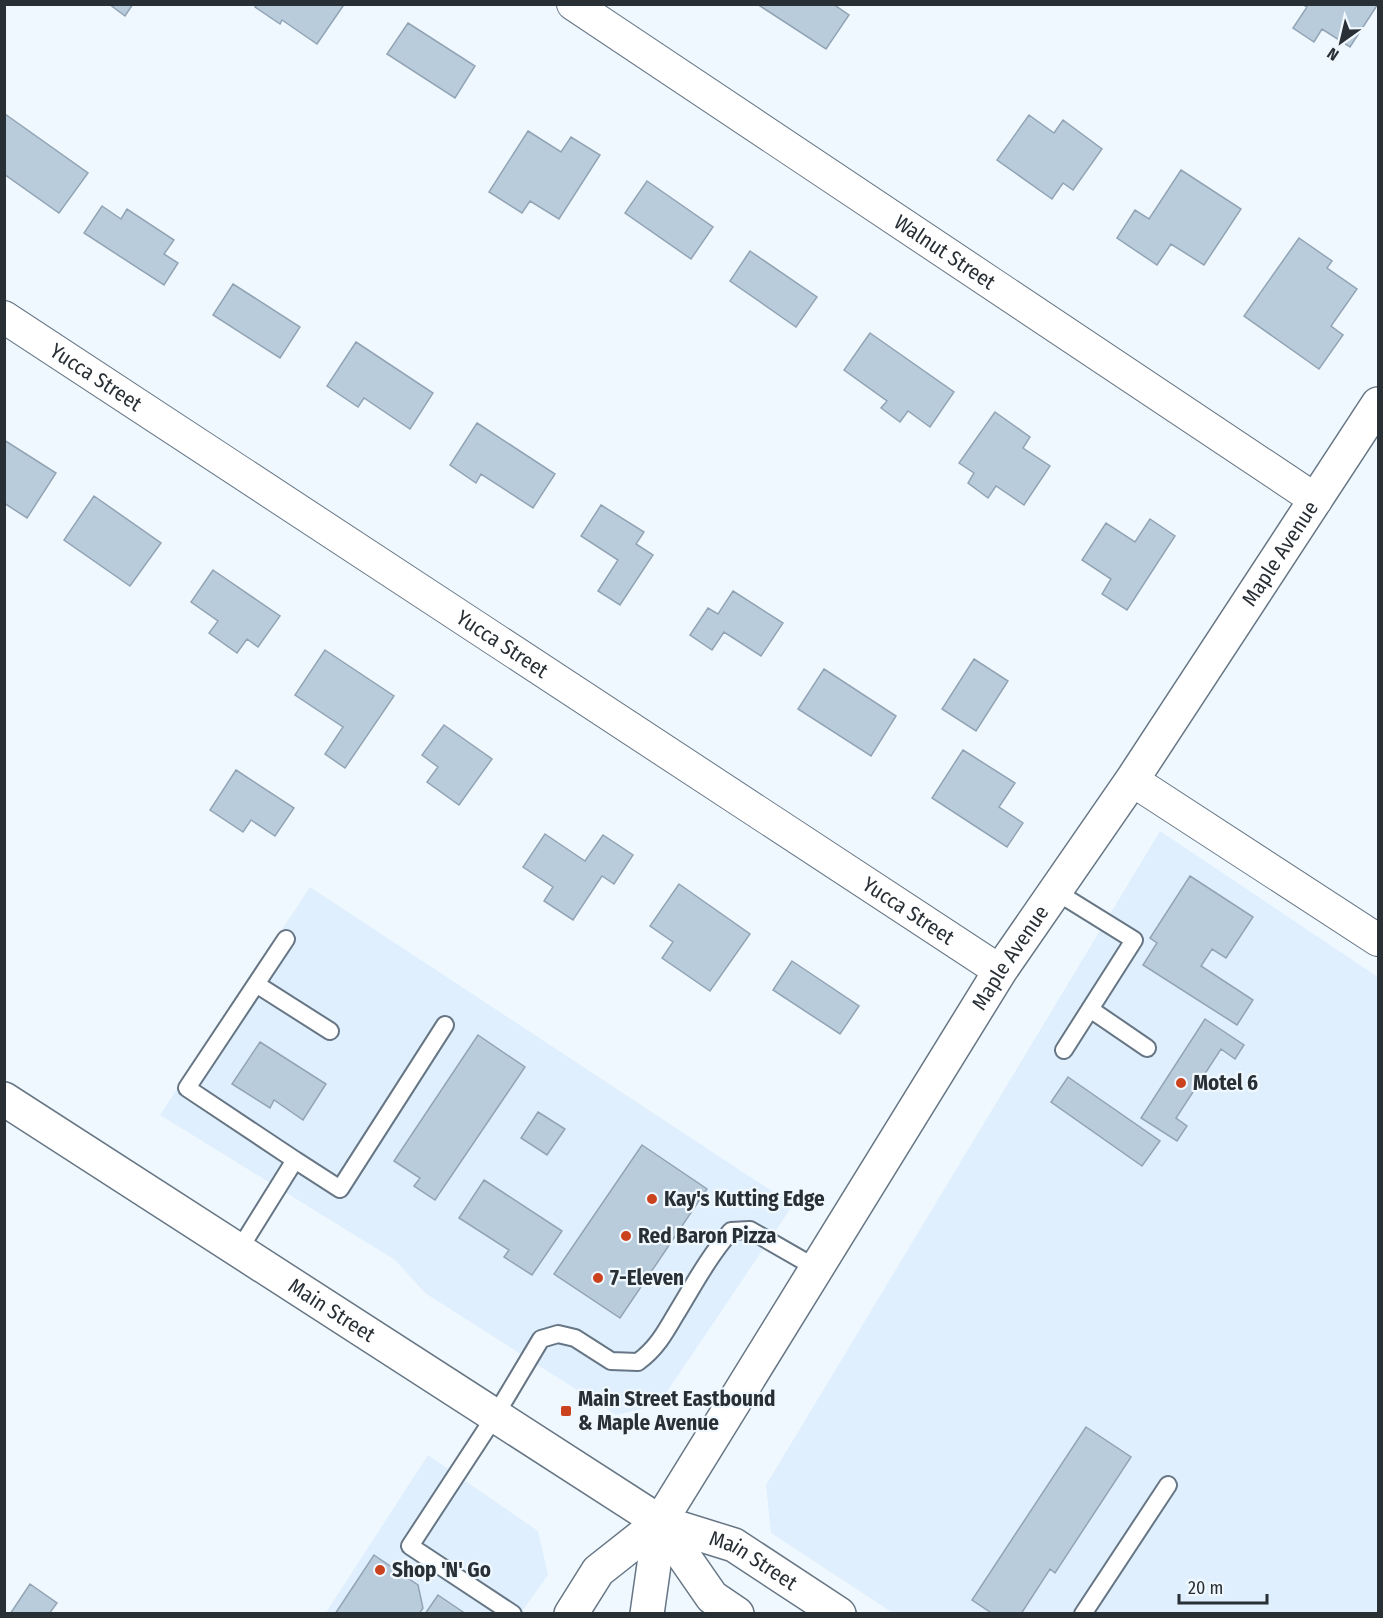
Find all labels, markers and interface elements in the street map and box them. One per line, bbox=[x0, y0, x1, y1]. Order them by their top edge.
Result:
north arrow bbox=[1311, 12, 1371, 72]
text: N bbox=[1324, 43, 1342, 65]
street label: Walnut Street bbox=[889, 209, 1000, 295]
street label: Yucca Street bbox=[45, 338, 147, 417]
street label: Maple Avenue bbox=[1236, 496, 1324, 611]
street label: Yucca Street bbox=[451, 605, 553, 684]
street label: Yucca Street bbox=[858, 871, 959, 951]
street label: Maple Avenue bbox=[966, 900, 1054, 1015]
place label: Motel 6 bbox=[1193, 1070, 1258, 1096]
marker: Motel 6 bbox=[1174, 1076, 1188, 1090]
place label: Kay's Kutting Edge bbox=[664, 1186, 825, 1212]
marker: Kay's Kutting Edge bbox=[645, 1192, 659, 1206]
place label: Red Baron Pizza bbox=[638, 1223, 776, 1249]
marker: Red Baron Pizza bbox=[619, 1229, 633, 1243]
place label: 7-Eleven bbox=[610, 1265, 684, 1291]
marker: 7-Eleven bbox=[591, 1271, 605, 1285]
street label: Main Street bbox=[283, 1273, 380, 1348]
place label: Main Street Eastbound & Maple Avenue bbox=[578, 1386, 775, 1436]
marker: Main Street Eastbound & Maple Avenue bbox=[559, 1404, 573, 1418]
street label: Main Street bbox=[706, 1525, 802, 1596]
place label: Shop 'N' Go bbox=[392, 1557, 491, 1583]
marker: Shop 'N' Go bbox=[373, 1563, 387, 1577]
scale bar bbox=[1179, 1567, 1268, 1605]
text: 20 m bbox=[1188, 1577, 1223, 1599]

